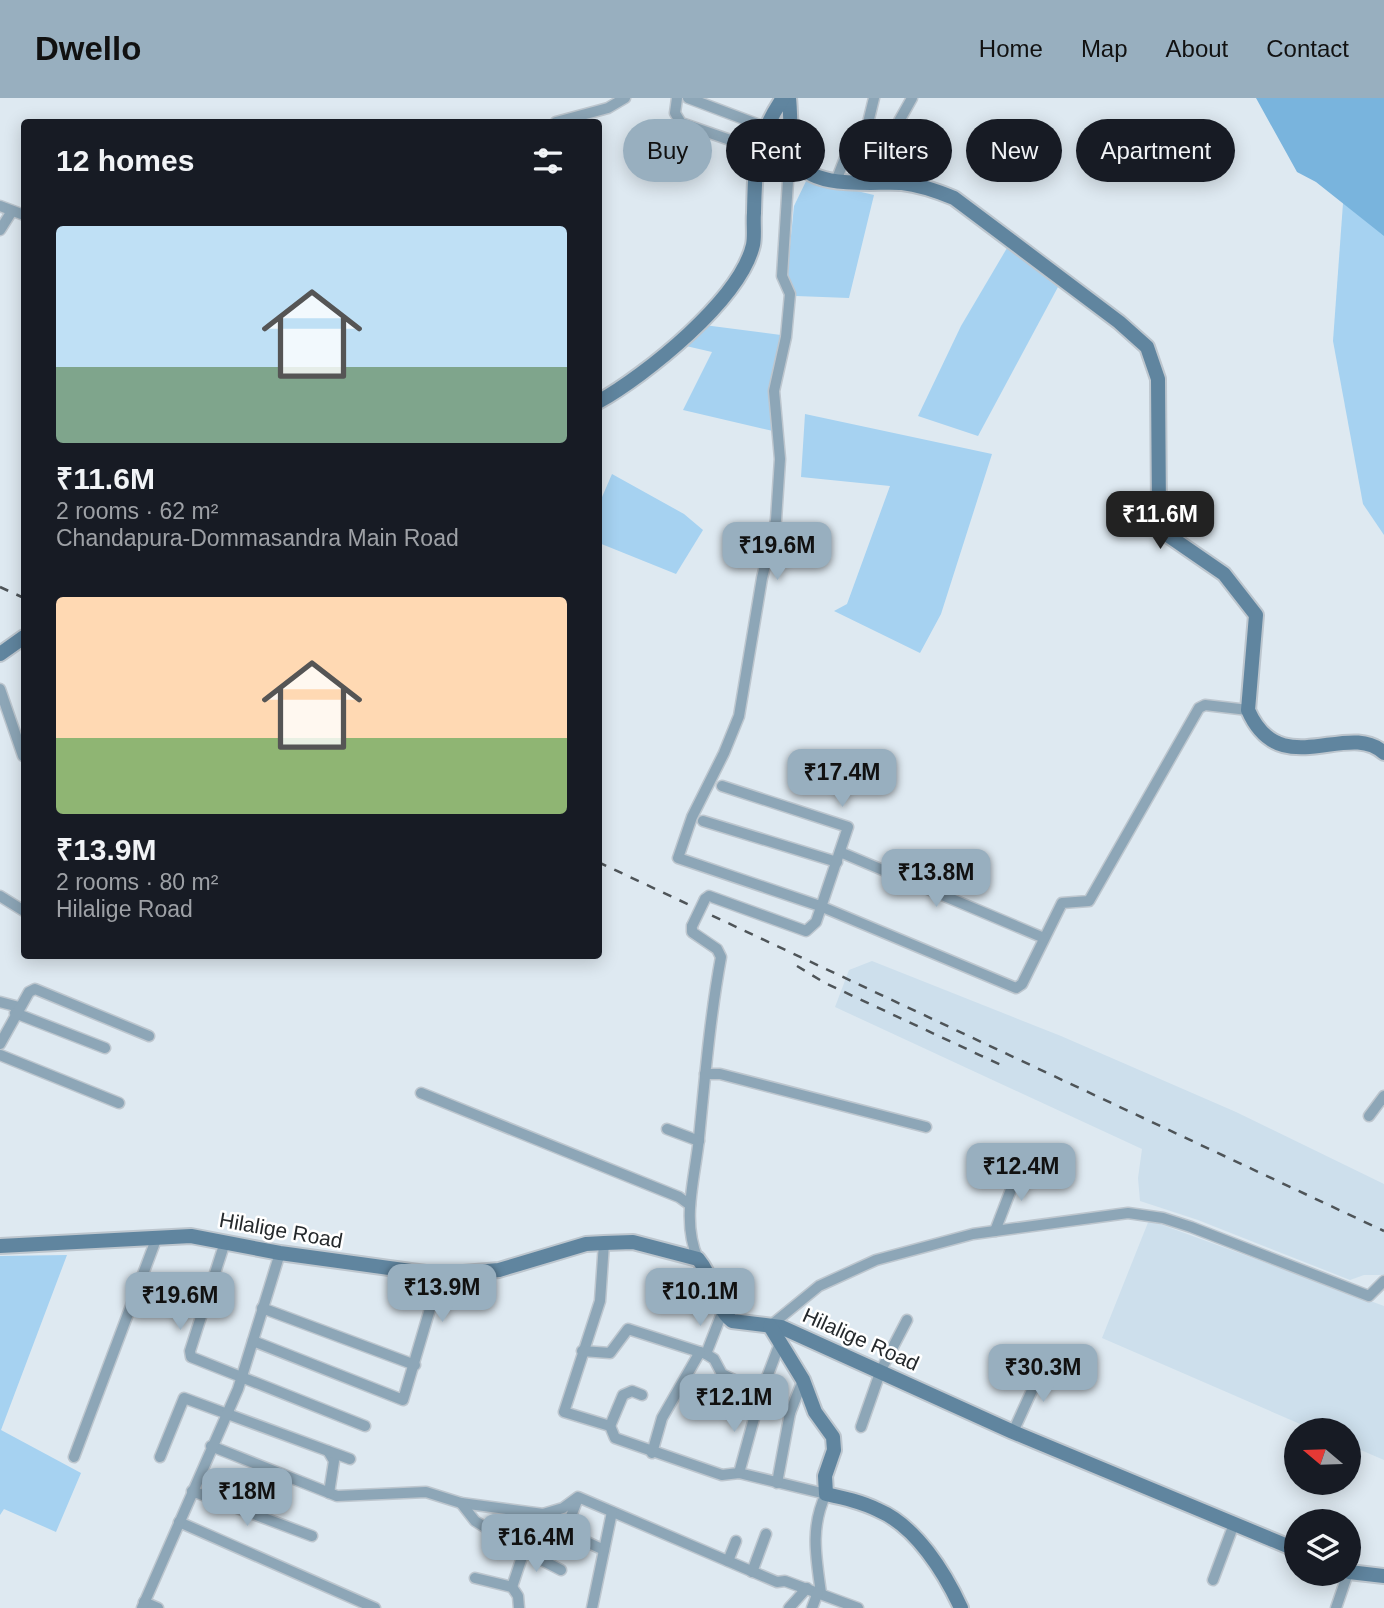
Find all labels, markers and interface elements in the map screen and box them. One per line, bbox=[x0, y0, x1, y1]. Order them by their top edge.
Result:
text: Dwello bbox=[35, 30, 141, 67]
text: Home bbox=[979, 35, 1043, 62]
text: Map bbox=[1081, 35, 1128, 62]
text: About bbox=[1166, 35, 1228, 62]
text: Contact bbox=[1266, 35, 1349, 62]
chip: Buy bbox=[623, 119, 712, 182]
chip: Rent bbox=[726, 119, 825, 182]
chip: Filters bbox=[839, 119, 952, 182]
chip: New bbox=[966, 119, 1062, 182]
chip: Apartment bbox=[1076, 119, 1235, 182]
icon: filters bbox=[529, 142, 567, 180]
text: 12 homes bbox=[56, 144, 194, 177]
icon: home bbox=[249, 271, 375, 397]
text: ₹11.6M bbox=[56, 462, 155, 495]
pin: ₹11.6M bbox=[1103, 491, 1217, 551]
text: 2 rooms · 62 m² bbox=[56, 498, 218, 524]
text: ₹11.6M bbox=[1122, 501, 1198, 527]
pin: ₹19.6M bbox=[720, 522, 834, 582]
text: Chandapura-Dommasandra Main Road bbox=[56, 525, 459, 551]
text: ₹19.6M bbox=[738, 532, 816, 558]
icon: home bbox=[249, 642, 375, 768]
pin: ₹17.4M bbox=[785, 750, 899, 809]
text: ₹17.4M bbox=[803, 759, 881, 785]
text: ₹13.9M bbox=[56, 833, 157, 866]
pin: ₹13.8M bbox=[879, 850, 993, 909]
text: ₹13.8M bbox=[897, 859, 975, 885]
text: 2 rooms · 80 m² bbox=[56, 869, 218, 895]
text: Hilalige Road bbox=[56, 896, 193, 922]
pin: ₹12.4M bbox=[964, 1144, 1078, 1203]
text: ₹12.4M bbox=[982, 1153, 1060, 1179]
street label: Hilalige Road bbox=[217, 1208, 345, 1252]
pin: ₹13.9M bbox=[385, 1264, 499, 1324]
pin: ₹10.1M bbox=[643, 1268, 757, 1328]
pin: ₹19.6M bbox=[123, 1272, 237, 1332]
text: ₹13.9M bbox=[403, 1274, 481, 1300]
text: ₹10.1M bbox=[661, 1278, 739, 1304]
text: ₹19.6M bbox=[141, 1282, 219, 1308]
street label: Hilalige Road bbox=[799, 1303, 923, 1375]
pin: ₹30.3M bbox=[986, 1344, 1100, 1404]
text: ₹30.3M bbox=[1004, 1354, 1082, 1380]
pin: ₹12.1M bbox=[677, 1374, 791, 1434]
text: ₹12.1M bbox=[695, 1384, 773, 1410]
north arrow bbox=[1284, 1418, 1362, 1494]
map controls bbox=[1284, 1418, 1361, 1586]
pin: ₹18M bbox=[206, 1468, 288, 1528]
text: ₹18M bbox=[218, 1478, 276, 1504]
button: layers bbox=[1284, 1509, 1361, 1586]
pin: ₹16.4M bbox=[479, 1514, 593, 1574]
text: ₹16.4M bbox=[497, 1524, 575, 1550]

